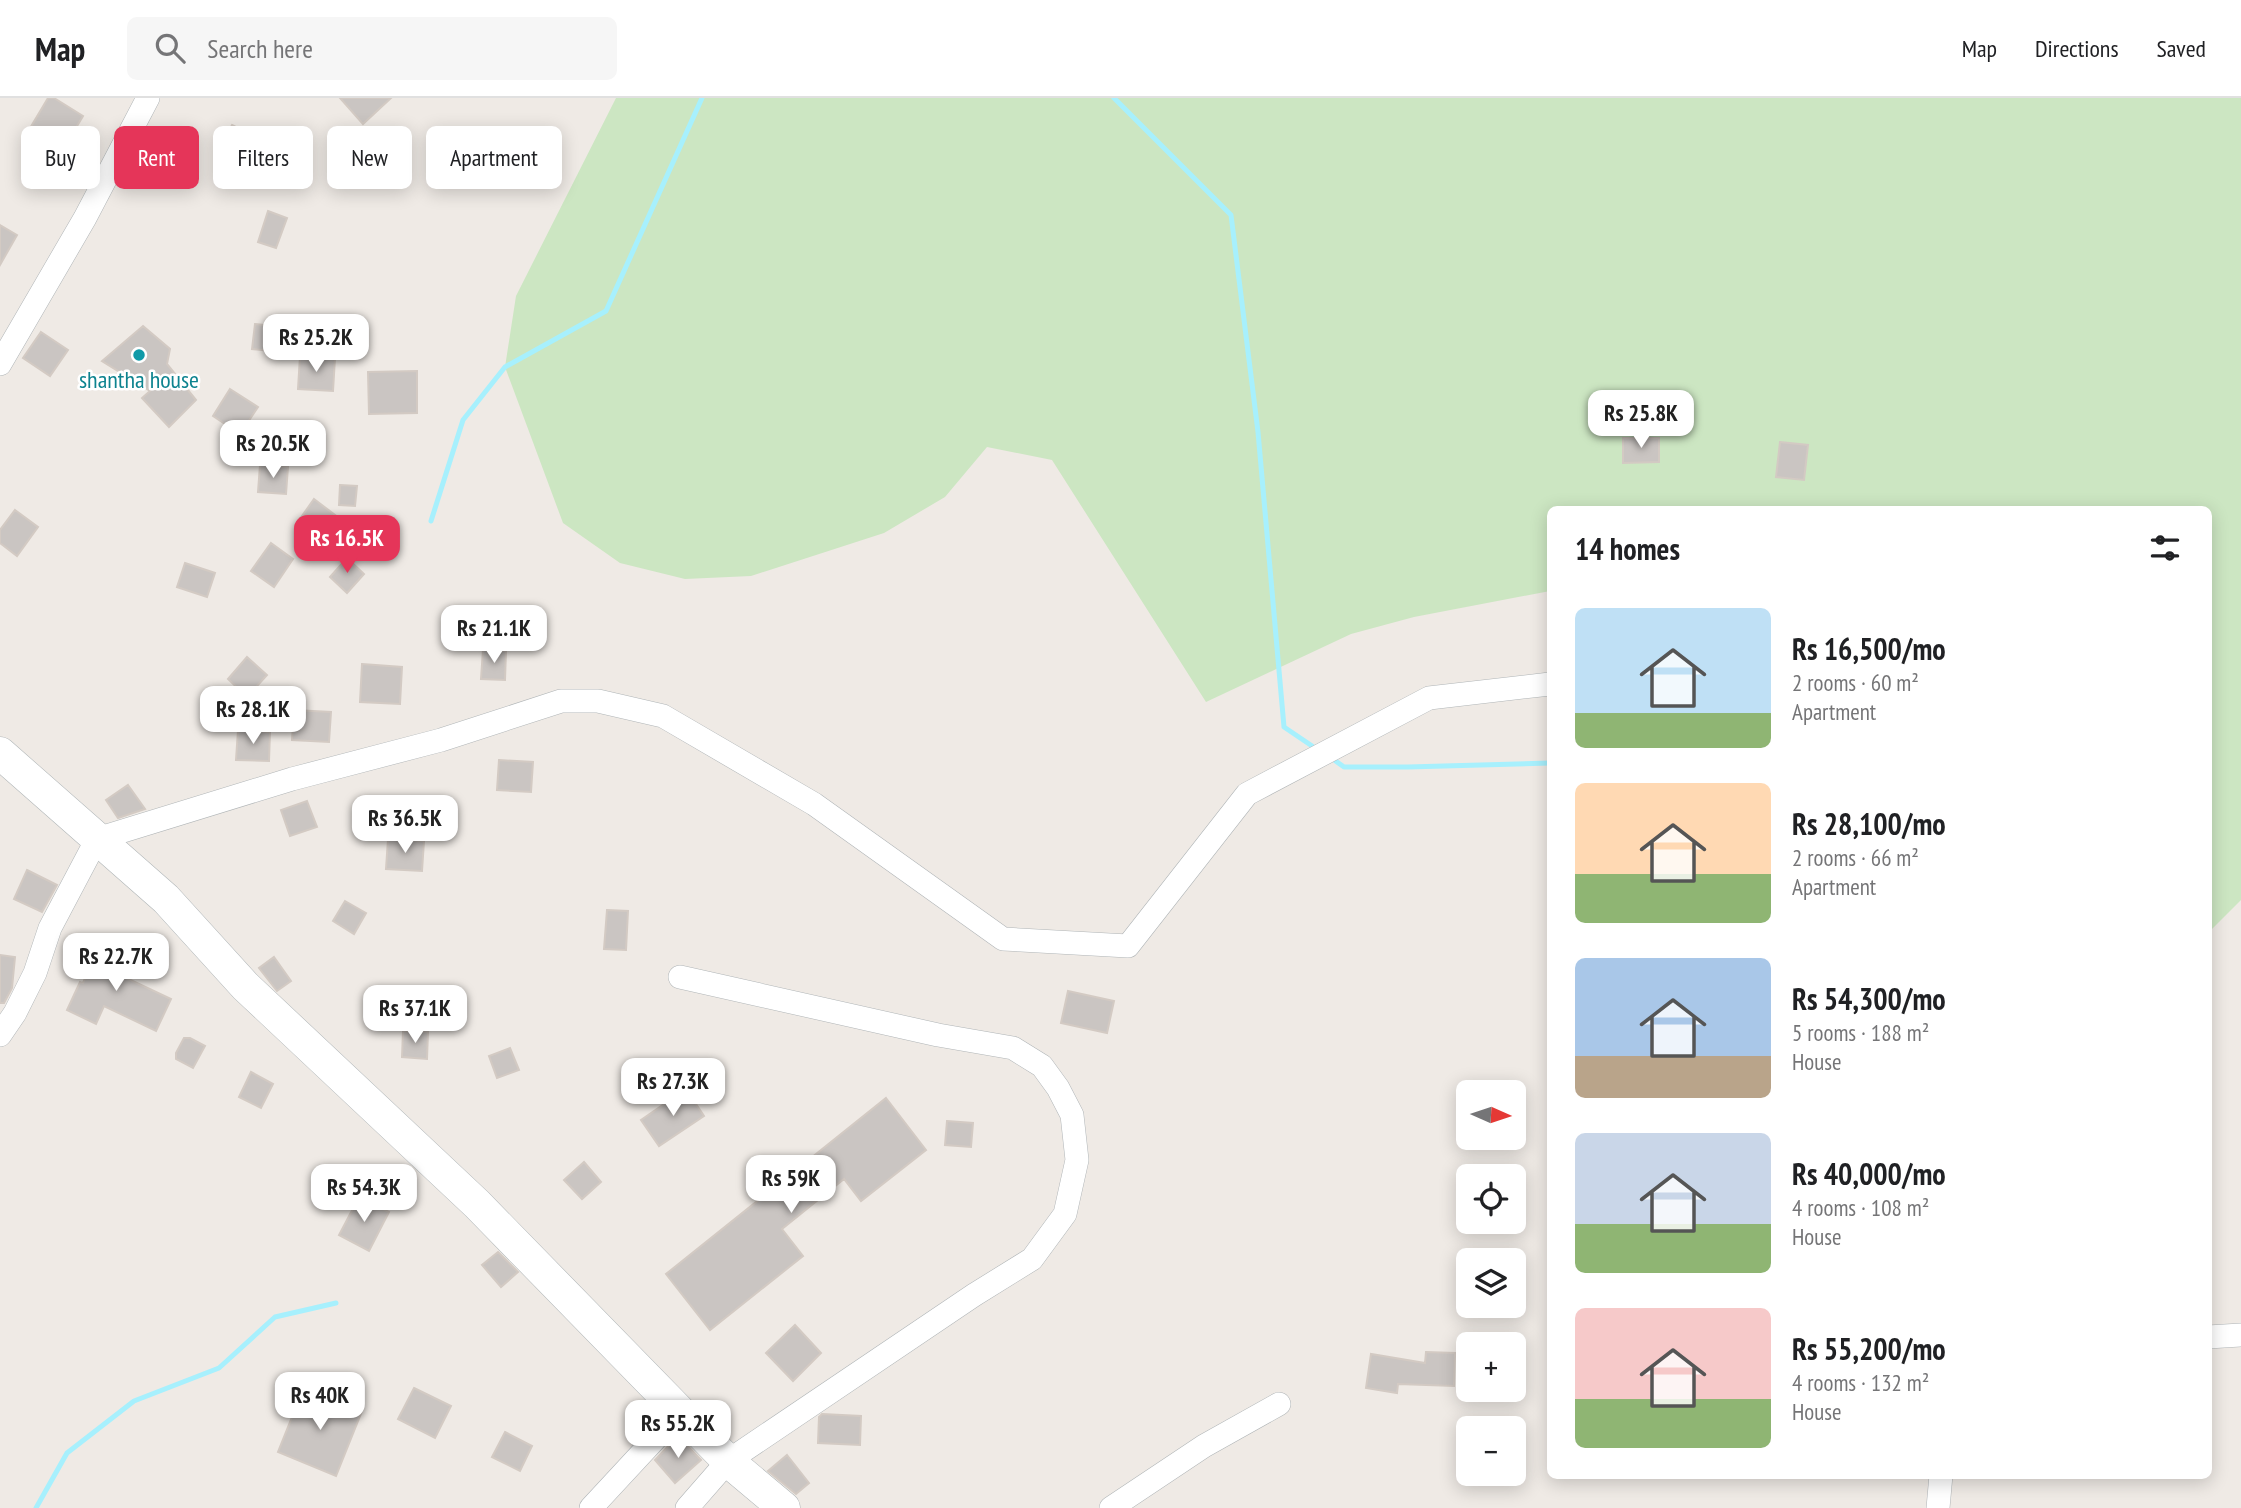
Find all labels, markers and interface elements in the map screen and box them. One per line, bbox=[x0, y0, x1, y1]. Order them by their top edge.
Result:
search box bbox=[127, 17, 617, 80]
text: Map bbox=[35, 27, 85, 70]
icon: search bbox=[151, 29, 189, 67]
text: Search here bbox=[207, 32, 313, 65]
text: Map bbox=[1962, 33, 1997, 64]
text: Directions bbox=[2035, 33, 2119, 64]
text: Saved bbox=[2157, 33, 2206, 64]
chip: Buy bbox=[21, 126, 100, 189]
chip: Rent bbox=[114, 126, 199, 189]
chip: Filters bbox=[213, 126, 313, 189]
chip: New bbox=[327, 126, 412, 189]
chip: Apartment bbox=[426, 126, 562, 189]
pin: Rs 25.2K bbox=[244, 314, 388, 374]
text: Rs 25.2K bbox=[279, 322, 353, 351]
marker: shantha house bbox=[131, 347, 147, 363]
place label: shantha house bbox=[79, 364, 199, 395]
pin: Rs 25.8K bbox=[1569, 390, 1713, 450]
text: Rs 25.8K bbox=[1604, 398, 1678, 427]
pin: Rs 20.5K bbox=[201, 420, 345, 480]
text: Rs 20.5K bbox=[236, 428, 310, 457]
pin: Rs 16.5K bbox=[275, 516, 419, 575]
text: Rs 16.5K bbox=[310, 523, 384, 552]
text: 14 homes bbox=[1575, 529, 1680, 568]
icon: filters bbox=[2146, 529, 2184, 567]
pin: Rs 21.1K bbox=[422, 606, 566, 665]
text: Rs 21.1K bbox=[457, 613, 531, 642]
text: Rs 16,500/mo bbox=[1792, 629, 1946, 668]
icon: home bbox=[1631, 636, 1715, 720]
text: 2 rooms · 60 m² bbox=[1792, 668, 1919, 697]
pin: Rs 28.1K bbox=[181, 686, 325, 746]
text: Rs 28.1K bbox=[216, 694, 290, 723]
text: Apartment bbox=[1792, 697, 1876, 726]
pin: Rs 36.5K bbox=[333, 796, 477, 855]
text: Rs 36.5K bbox=[368, 803, 442, 832]
text: Rs 28,100/mo bbox=[1792, 804, 1946, 843]
icon: home bbox=[1631, 811, 1715, 895]
text: 2 rooms · 66 m² bbox=[1792, 843, 1919, 872]
text: Apartment bbox=[1792, 872, 1876, 901]
pin: Rs 22.7K bbox=[44, 934, 188, 993]
text: Rs 22.7K bbox=[79, 941, 153, 970]
text: Rs 54,300/mo bbox=[1792, 979, 1946, 1018]
pin: Rs 37.1K bbox=[343, 986, 487, 1045]
icon: home bbox=[1631, 986, 1715, 1070]
text: Rs 37.1K bbox=[379, 993, 451, 1022]
text: 5 rooms · 188 m² bbox=[1792, 1018, 1929, 1047]
text: House bbox=[1792, 1047, 1842, 1076]
pin: Rs 27.3K bbox=[601, 1058, 745, 1118]
text: Rs 27.3K bbox=[637, 1066, 709, 1095]
north arrow bbox=[1456, 1080, 1526, 1150]
map controls bbox=[1456, 1080, 1526, 1486]
text: Rs 40,000/mo bbox=[1792, 1154, 1946, 1193]
pin: Rs 59K bbox=[734, 1156, 848, 1215]
icon: home bbox=[1631, 1161, 1715, 1245]
text: Rs 59K bbox=[762, 1163, 820, 1192]
pin: Rs 54.3K bbox=[292, 1164, 436, 1224]
button: locate bbox=[1456, 1164, 1526, 1234]
text: Rs 54.3K bbox=[327, 1172, 401, 1201]
text: 4 rooms · 108 m² bbox=[1792, 1193, 1929, 1222]
text: House bbox=[1792, 1222, 1842, 1251]
button: layers bbox=[1456, 1248, 1526, 1318]
text: Rs 55,200/mo bbox=[1792, 1329, 1946, 1368]
button: + bbox=[1456, 1332, 1526, 1402]
icon: home bbox=[1631, 1336, 1715, 1420]
text: 4 rooms · 132 m² bbox=[1792, 1368, 1929, 1397]
pin: Rs 40K bbox=[263, 1372, 377, 1432]
text: Rs 40K bbox=[291, 1380, 349, 1409]
text: House bbox=[1792, 1397, 1842, 1426]
pin: Rs 55.2K bbox=[606, 1400, 750, 1460]
text: Rs 55.2K bbox=[641, 1408, 715, 1437]
button: − bbox=[1456, 1416, 1526, 1486]

